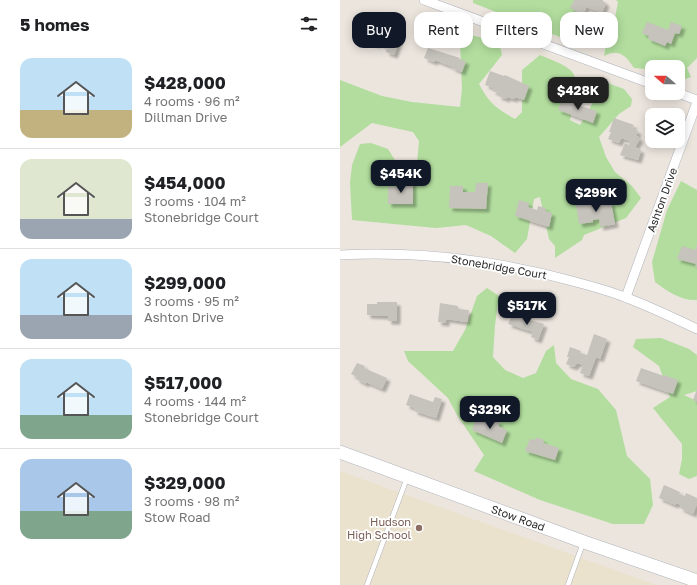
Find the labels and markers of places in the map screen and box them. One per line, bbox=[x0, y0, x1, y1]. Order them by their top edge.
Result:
pin: $428K bbox=[550, 77, 606, 111]
pin: $454K bbox=[373, 160, 429, 194]
pin: $299K bbox=[568, 179, 624, 213]
pin: $517K bbox=[499, 292, 555, 326]
pin: $329K bbox=[462, 396, 518, 430]
place label: Hudson High School bbox=[347, 515, 411, 541]
marker: Hudson High School bbox=[414, 523, 424, 533]

